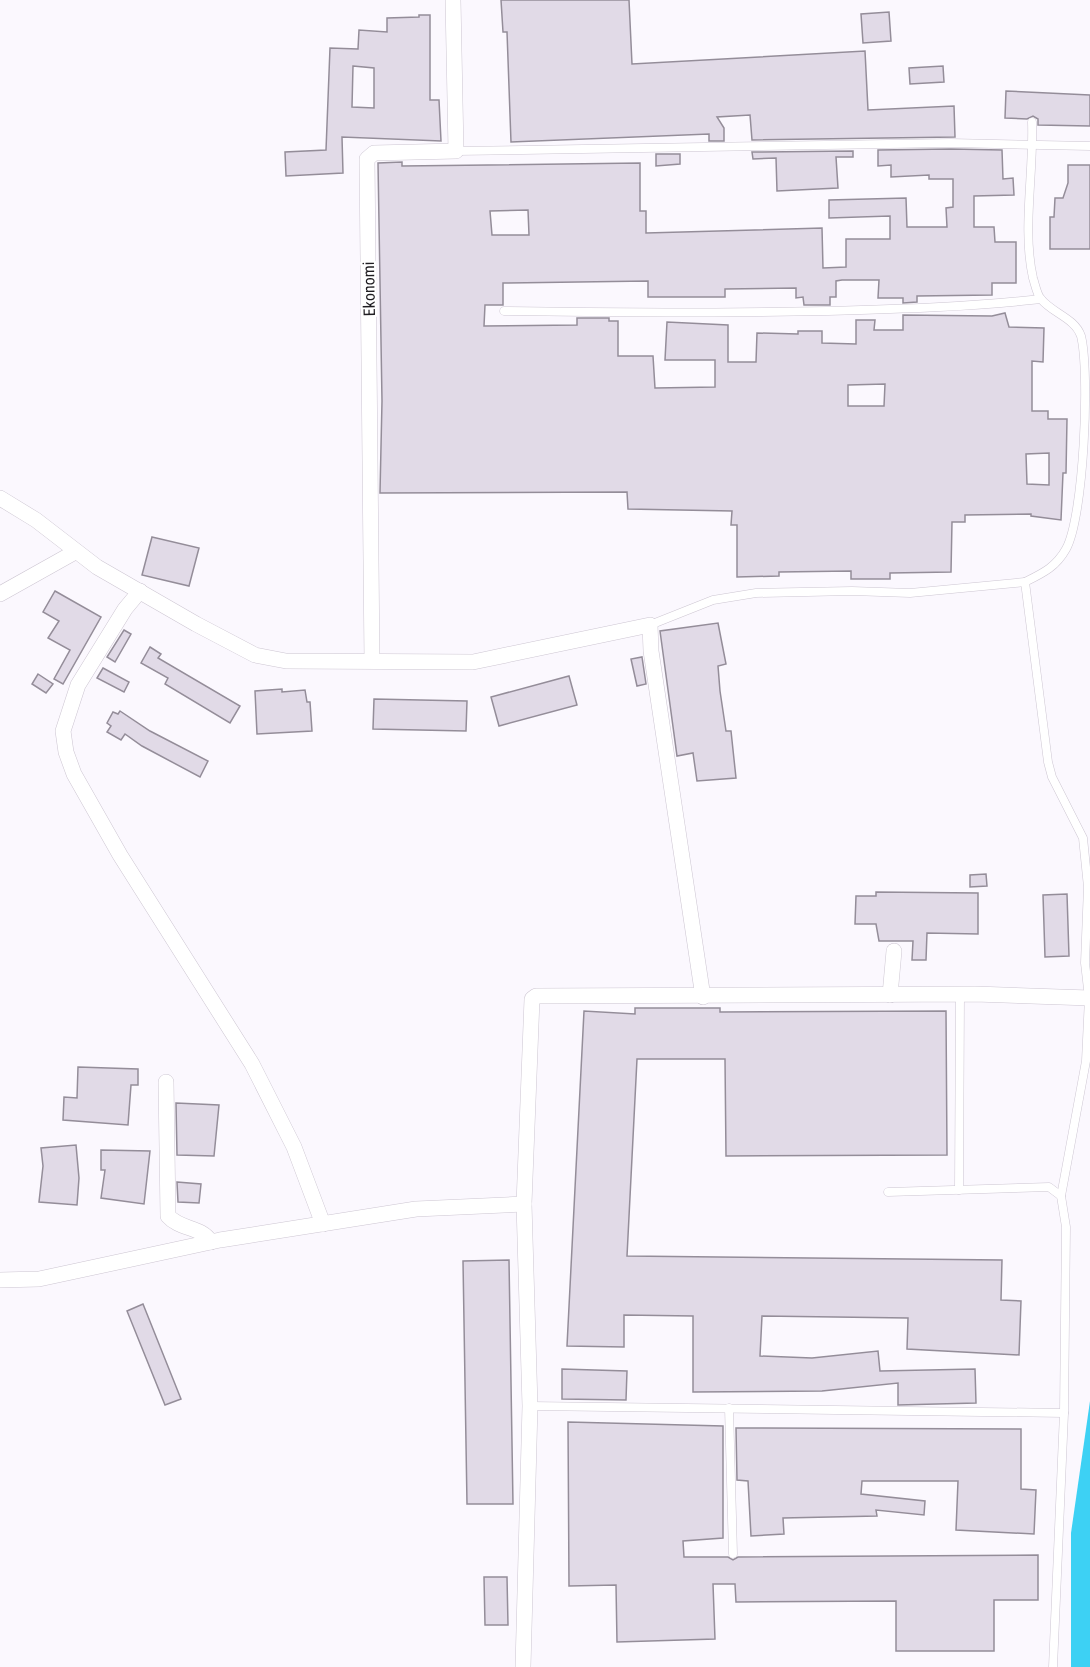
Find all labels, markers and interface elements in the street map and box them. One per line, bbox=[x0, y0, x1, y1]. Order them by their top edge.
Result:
street label: Ekonomi bbox=[359, 261, 379, 317]

